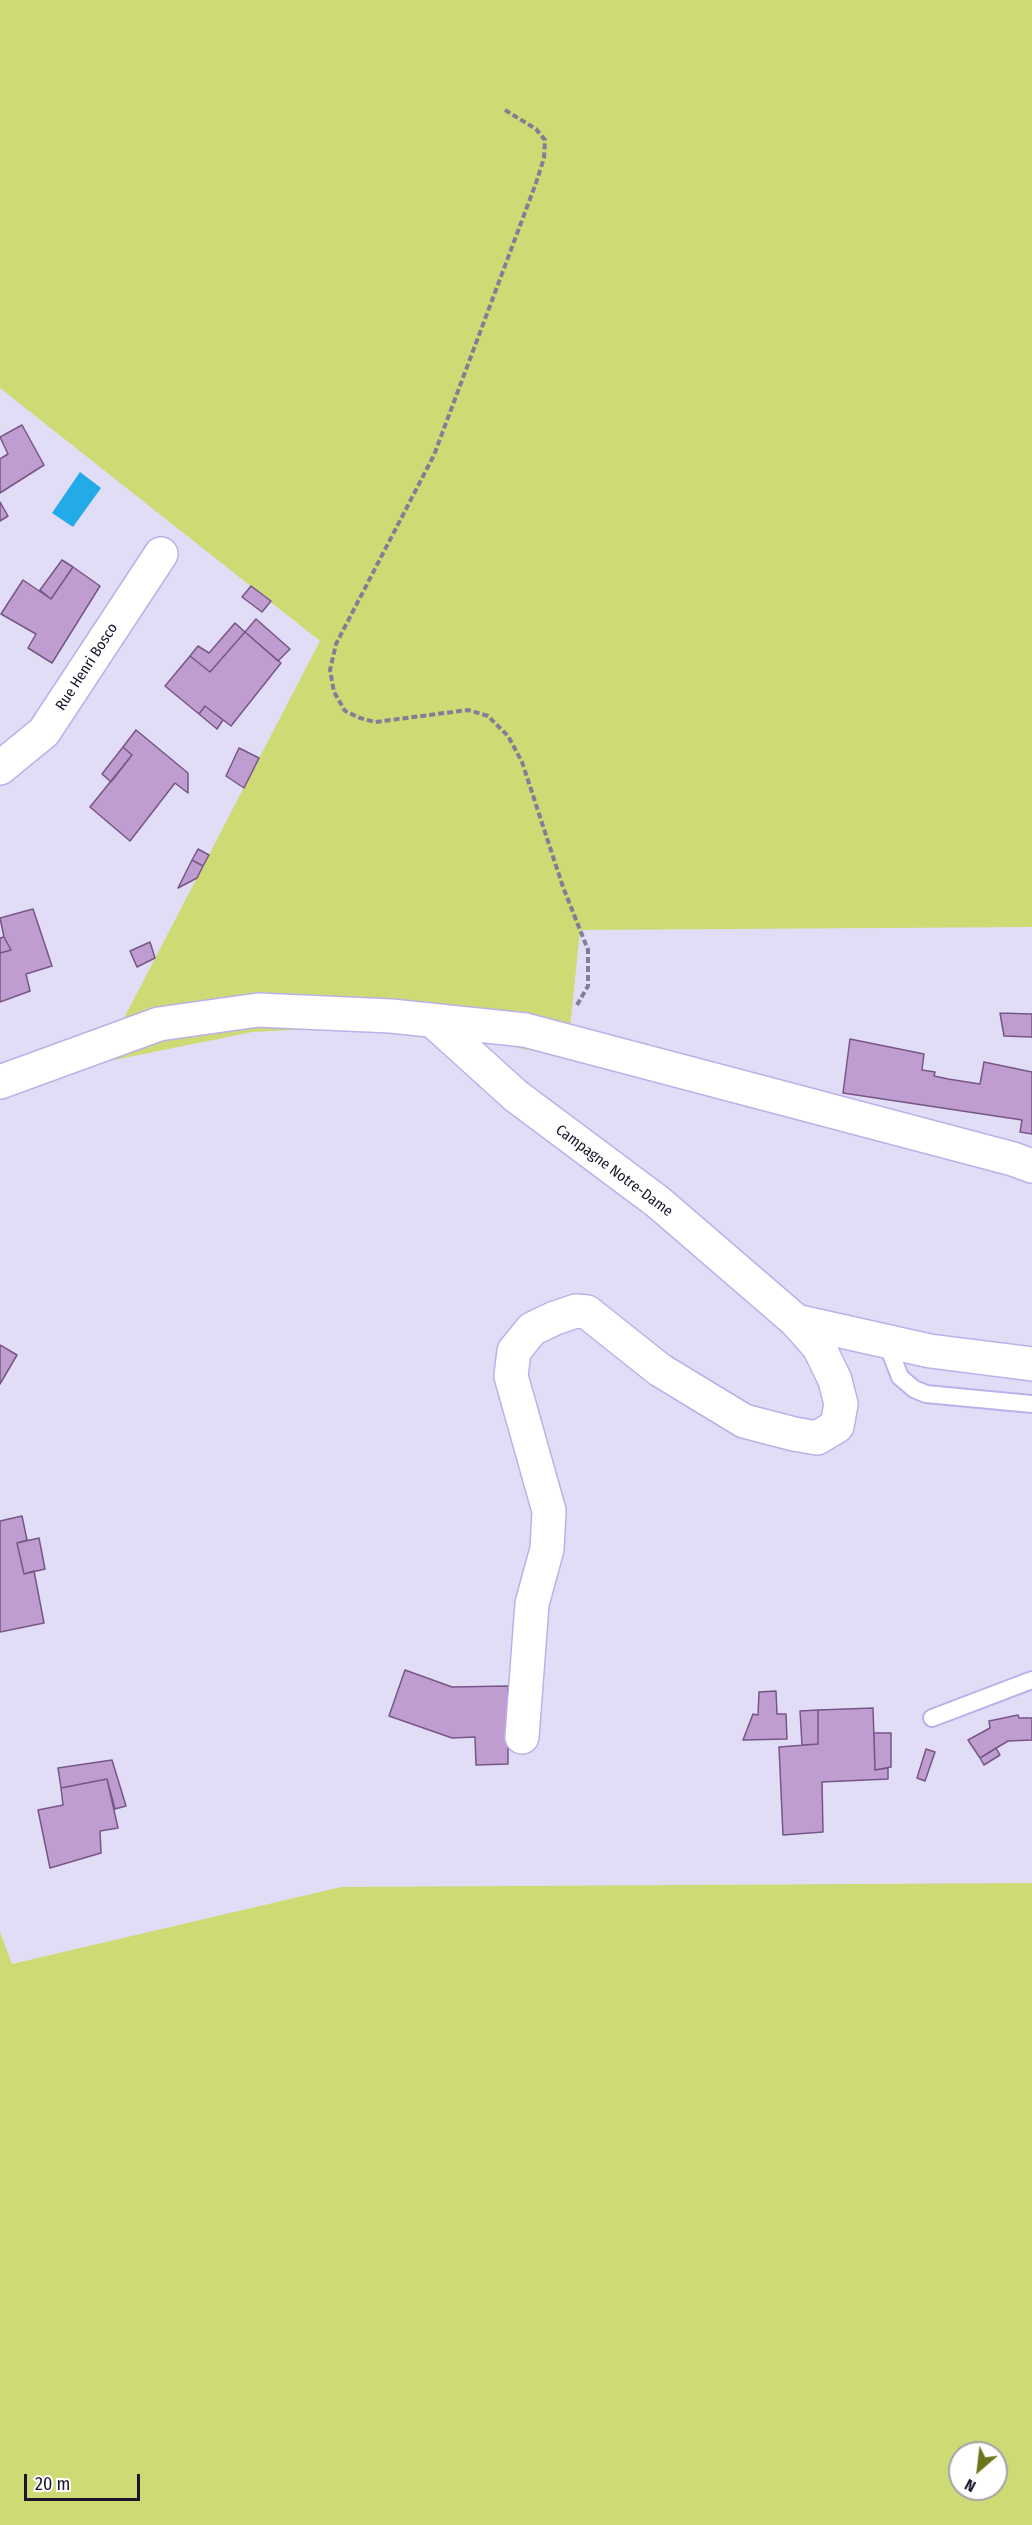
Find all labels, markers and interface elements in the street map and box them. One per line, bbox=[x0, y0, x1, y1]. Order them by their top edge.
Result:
street label: Rue Henri Bosco bbox=[52, 620, 122, 714]
street label: Campagne Notre-Dame bbox=[552, 1121, 676, 1221]
north arrow bbox=[948, 2441, 1008, 2501]
scale bar bbox=[27, 2462, 142, 2500]
text: 20 m bbox=[35, 2473, 70, 2495]
text: N bbox=[962, 2475, 979, 2496]

